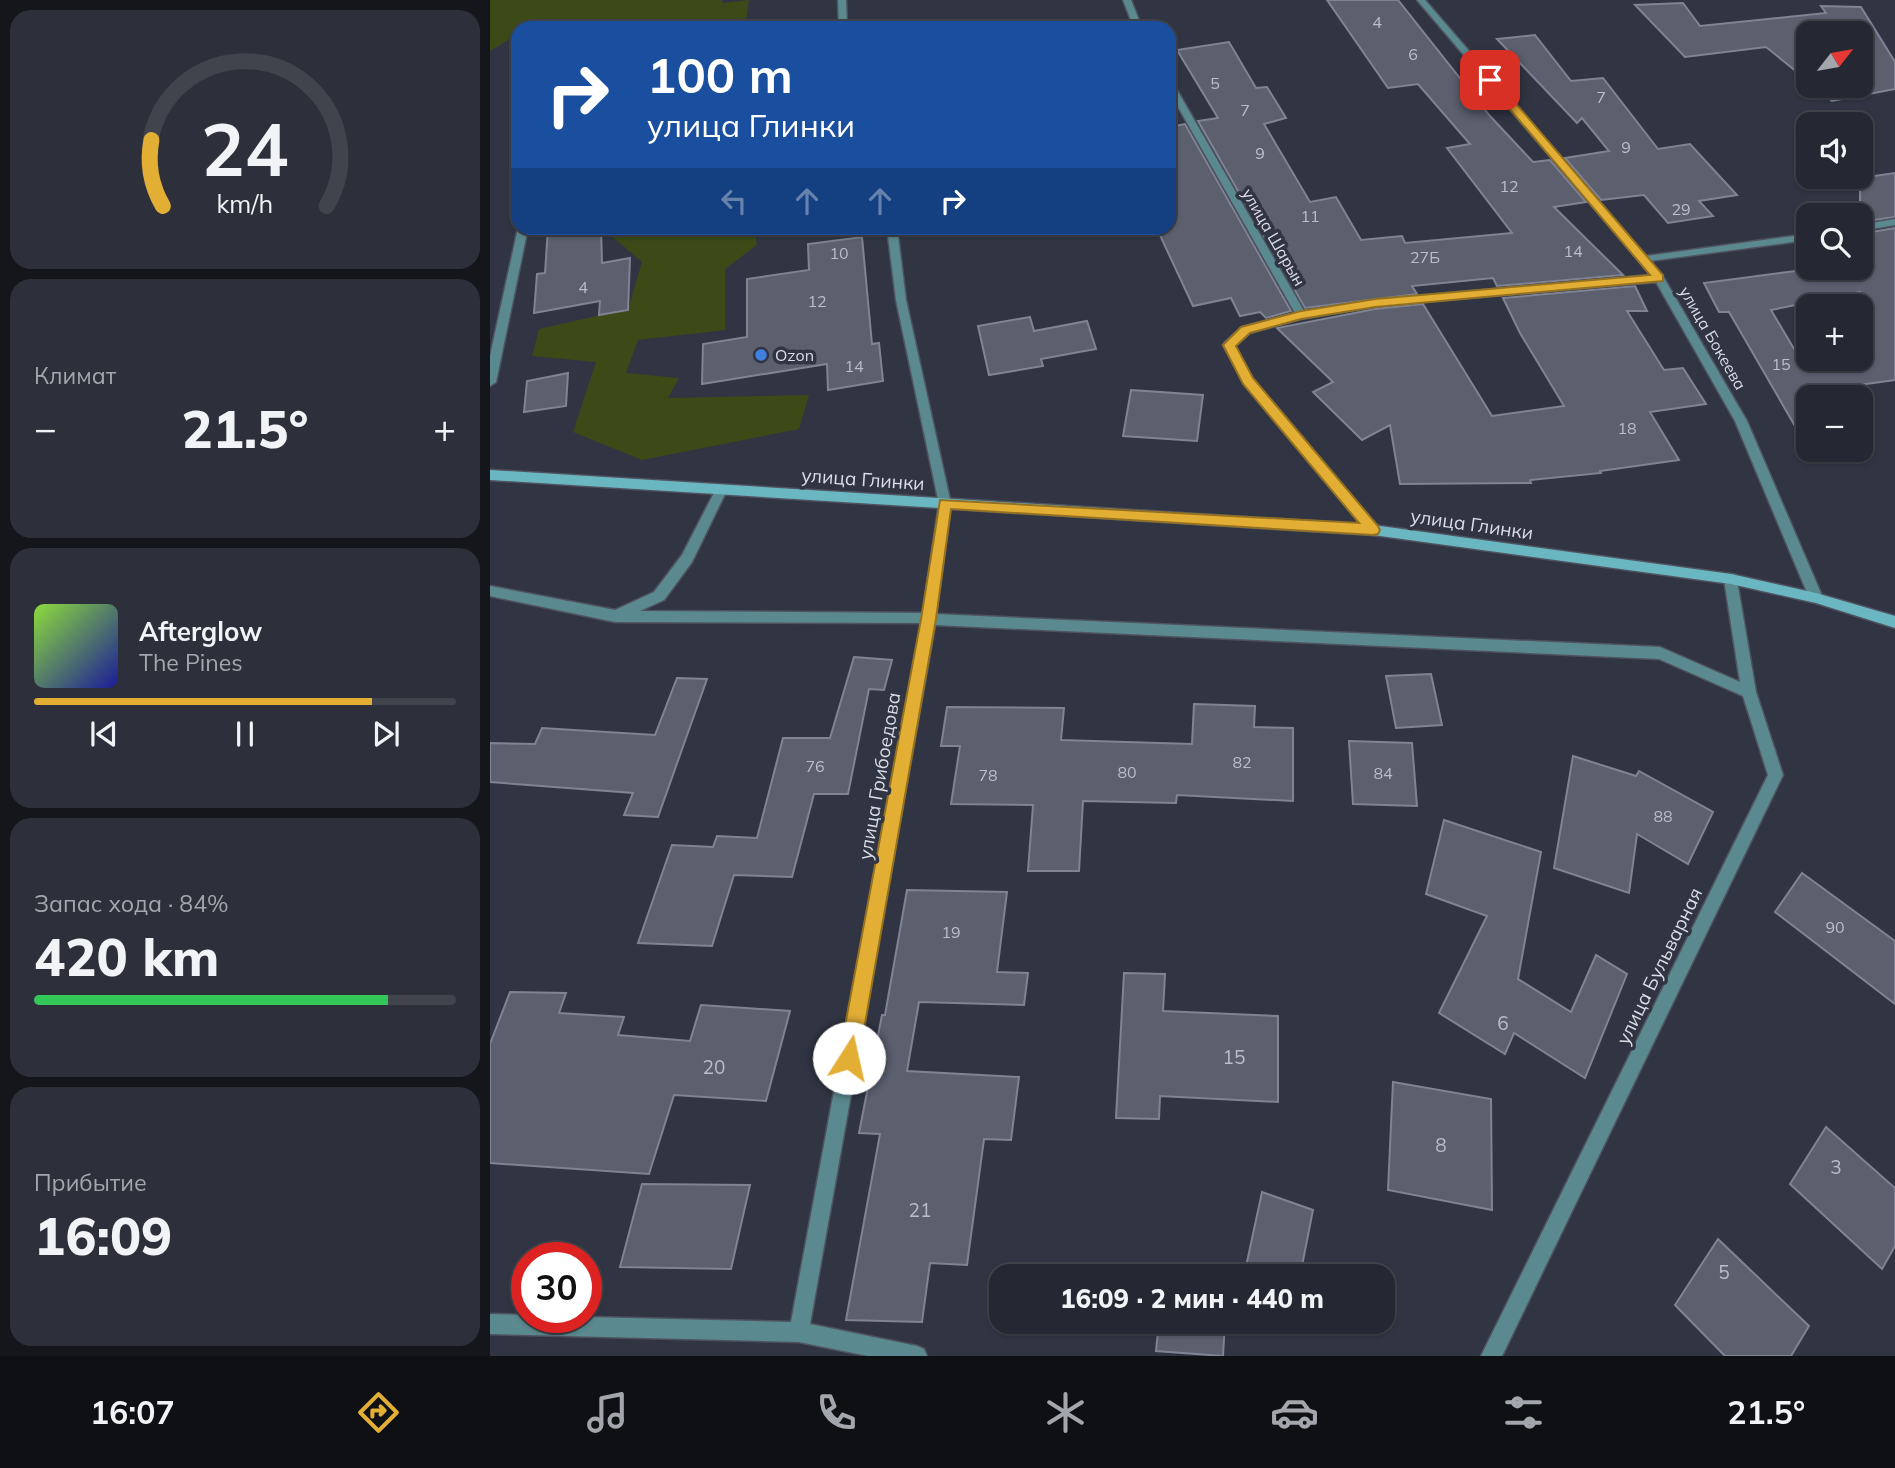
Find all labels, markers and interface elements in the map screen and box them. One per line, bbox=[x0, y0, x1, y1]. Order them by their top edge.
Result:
house number: 4 bbox=[1372, 12, 1382, 32]
north arrow bbox=[1796, 21, 1872, 98]
map controls bbox=[1796, 21, 1873, 462]
text: 100 m bbox=[647, 44, 793, 105]
house number: 6 bbox=[1408, 44, 1418, 64]
icon: right bbox=[532, 49, 623, 140]
pin bbox=[1460, 50, 1520, 110]
icon: arrive bbox=[1471, 61, 1509, 99]
house number: 5 bbox=[1210, 73, 1220, 93]
house number: 7 bbox=[1596, 87, 1606, 107]
house number: 7 bbox=[1240, 100, 1250, 120]
text: 24 bbox=[201, 103, 289, 194]
text: улица Глинки bbox=[647, 105, 855, 145]
button: sound bbox=[1796, 112, 1873, 189]
house number: 9 bbox=[1621, 137, 1631, 157]
house number: 9 bbox=[1255, 143, 1265, 163]
house number: 12 bbox=[1499, 176, 1519, 196]
icon: left bbox=[715, 182, 753, 220]
icon: ahead bbox=[788, 182, 826, 220]
icon: ahead bbox=[861, 182, 899, 220]
icon: right bbox=[934, 182, 972, 220]
street label: улица Шарын bbox=[1238, 185, 1310, 289]
text: km/h bbox=[217, 187, 273, 218]
house number: 29 bbox=[1671, 199, 1691, 219]
button: search bbox=[1796, 203, 1873, 280]
house number: 11 bbox=[1300, 206, 1320, 226]
house number: 14 bbox=[1563, 241, 1583, 261]
house number: 10 bbox=[829, 243, 849, 263]
house number: 27Б bbox=[1410, 247, 1440, 267]
house number: 4 bbox=[578, 277, 588, 297]
street label: улица Бокеева bbox=[1675, 283, 1751, 393]
house number: 12 bbox=[807, 291, 827, 311]
button: + bbox=[1796, 294, 1873, 371]
place label: Ozon bbox=[775, 345, 814, 365]
marker: Ozon bbox=[753, 347, 769, 363]
house number: 15 bbox=[1771, 354, 1791, 374]
house number: 14 bbox=[844, 356, 864, 376]
text: Климат bbox=[34, 361, 116, 390]
button: − bbox=[1796, 385, 1873, 462]
text: 21.5° bbox=[181, 396, 309, 461]
text: − bbox=[34, 404, 57, 452]
text: + bbox=[433, 404, 456, 452]
house number: 18 bbox=[1617, 418, 1637, 438]
street label: улица Глинки bbox=[801, 463, 925, 495]
street label: улица Глинки bbox=[1409, 504, 1535, 544]
text: Afterglow bbox=[139, 615, 262, 648]
text: The Pines bbox=[139, 648, 243, 677]
street label: улица Грибоедова bbox=[852, 690, 906, 862]
icon: previous bbox=[85, 715, 123, 753]
icon: pause bbox=[226, 715, 264, 753]
icon: next bbox=[367, 715, 405, 753]
house number: 82 bbox=[1232, 752, 1252, 772]
house number: 76 bbox=[805, 756, 825, 776]
house number: 80 bbox=[1117, 762, 1137, 782]
house number: 84 bbox=[1373, 763, 1393, 783]
house number: 78 bbox=[978, 765, 998, 785]
house number: 88 bbox=[1653, 806, 1673, 826]
street label: улица Бульварная bbox=[1611, 884, 1707, 1048]
text: Запас хода · 84% bbox=[34, 889, 229, 918]
house number: 90 bbox=[1825, 917, 1845, 937]
house number: 19 bbox=[941, 922, 961, 942]
text: 420 km bbox=[34, 924, 219, 989]
house number: 6 bbox=[1497, 1011, 1509, 1035]
position arrow bbox=[812, 1021, 886, 1095]
house number: 15 bbox=[1223, 1045, 1245, 1069]
house number: 20 bbox=[703, 1055, 725, 1079]
house number: 8 bbox=[1435, 1133, 1447, 1157]
house number: 3 bbox=[1830, 1155, 1842, 1179]
text: Прибытие bbox=[34, 1168, 147, 1197]
house number: 21 bbox=[909, 1198, 931, 1222]
text: 16:09 bbox=[34, 1203, 172, 1268]
speed limit sign: 30 bbox=[511, 1242, 602, 1333]
house number: 5 bbox=[1718, 1260, 1730, 1284]
text: 16:09 · 2 мин · 440 m bbox=[1060, 1282, 1324, 1315]
icon: directions bbox=[354, 1388, 403, 1437]
icon: music bbox=[583, 1388, 632, 1437]
icon: phone bbox=[812, 1388, 861, 1437]
icon: climate bbox=[1041, 1388, 1090, 1437]
icon: car bbox=[1270, 1388, 1319, 1437]
icon: filters bbox=[1499, 1388, 1548, 1437]
text: 16:07 bbox=[90, 1392, 175, 1432]
text: 21.5° bbox=[1727, 1392, 1805, 1432]

